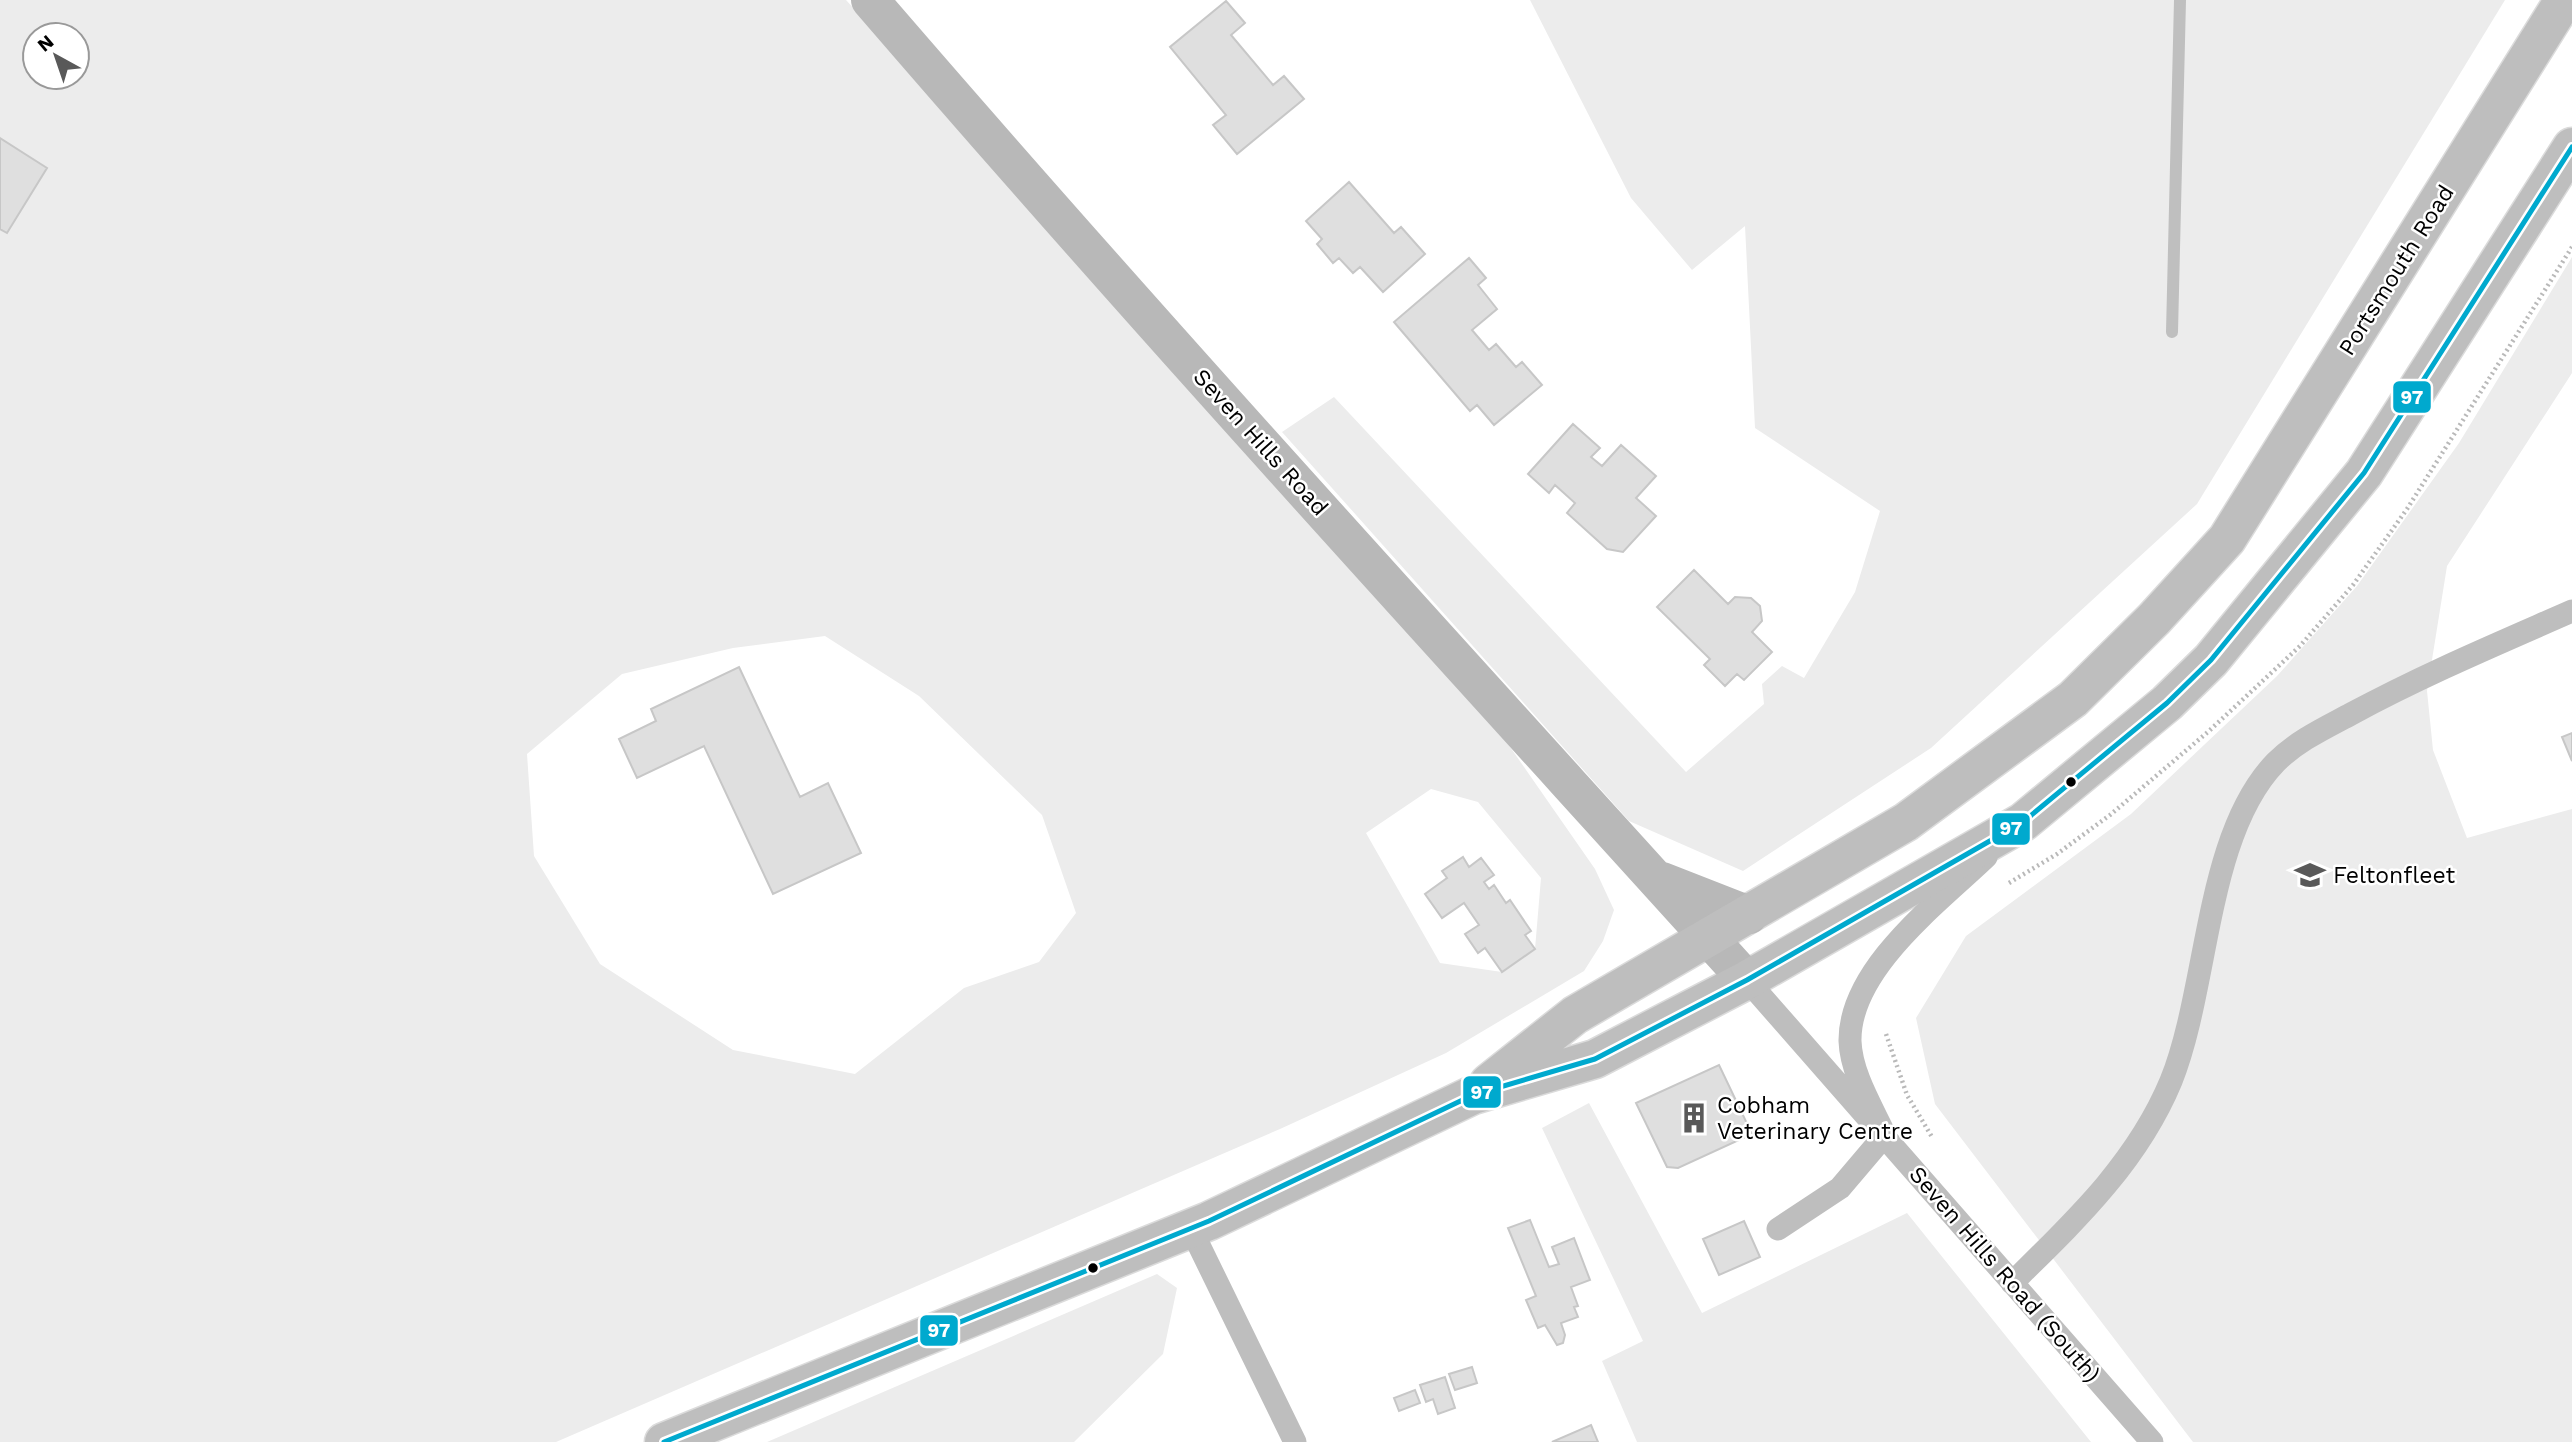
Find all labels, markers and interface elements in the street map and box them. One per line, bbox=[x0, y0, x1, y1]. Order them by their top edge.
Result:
north arrow bbox=[21, 21, 91, 91]
text: N bbox=[33, 30, 58, 57]
street label: Portsmouth Road bbox=[2333, 180, 2460, 360]
street label: Seven Hills Road bbox=[1188, 363, 1334, 521]
line badge: 97 bbox=[2392, 380, 2432, 414]
text: 97 bbox=[2401, 386, 2423, 409]
unlabelled marker bbox=[2064, 775, 2078, 789]
line badge: 97 bbox=[1991, 812, 2031, 846]
text: 97 bbox=[2000, 817, 2022, 840]
school or university icon: Feltonfleet bbox=[2293, 858, 2327, 892]
place label: Feltonfleet bbox=[2333, 862, 2455, 889]
line badge: 97 bbox=[1462, 1075, 1502, 1109]
text: 97 bbox=[1471, 1081, 1493, 1104]
place label: Cobham Veterinary Centre bbox=[1717, 1092, 1913, 1145]
building icon: Cobham Veterinary Centre bbox=[1677, 1101, 1711, 1135]
street label: Seven Hills Road (South) bbox=[1904, 1161, 2106, 1388]
unlabelled marker bbox=[1086, 1261, 1100, 1275]
line badge: 97 bbox=[919, 1314, 959, 1347]
text: 97 bbox=[928, 1319, 950, 1342]

